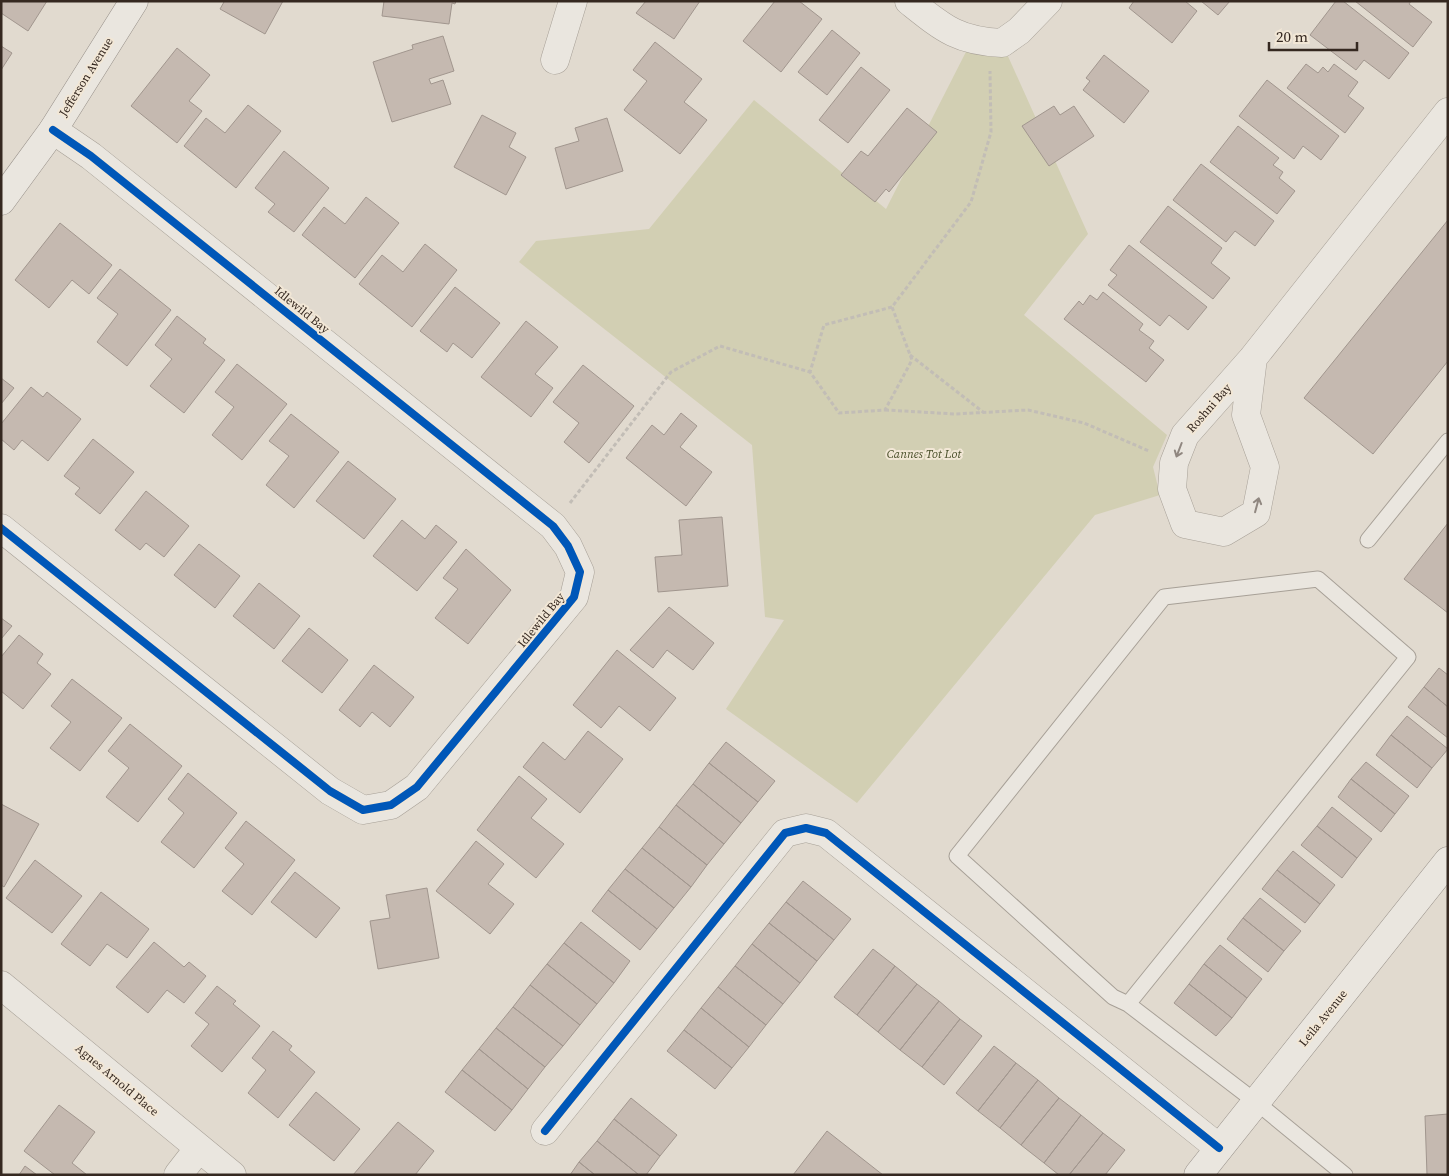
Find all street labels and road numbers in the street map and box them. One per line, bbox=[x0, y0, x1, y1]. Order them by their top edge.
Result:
street label: Jefferson Avenue bbox=[55, 34, 117, 120]
street label: Idlewild Bay bbox=[271, 283, 333, 338]
street label: Roshni Bay bbox=[1183, 380, 1235, 436]
street label: Idlewild Bay bbox=[514, 589, 569, 651]
street label: Leila Avenue bbox=[1295, 986, 1351, 1050]
street label: Agnes Arnold Place bbox=[72, 1040, 162, 1120]

